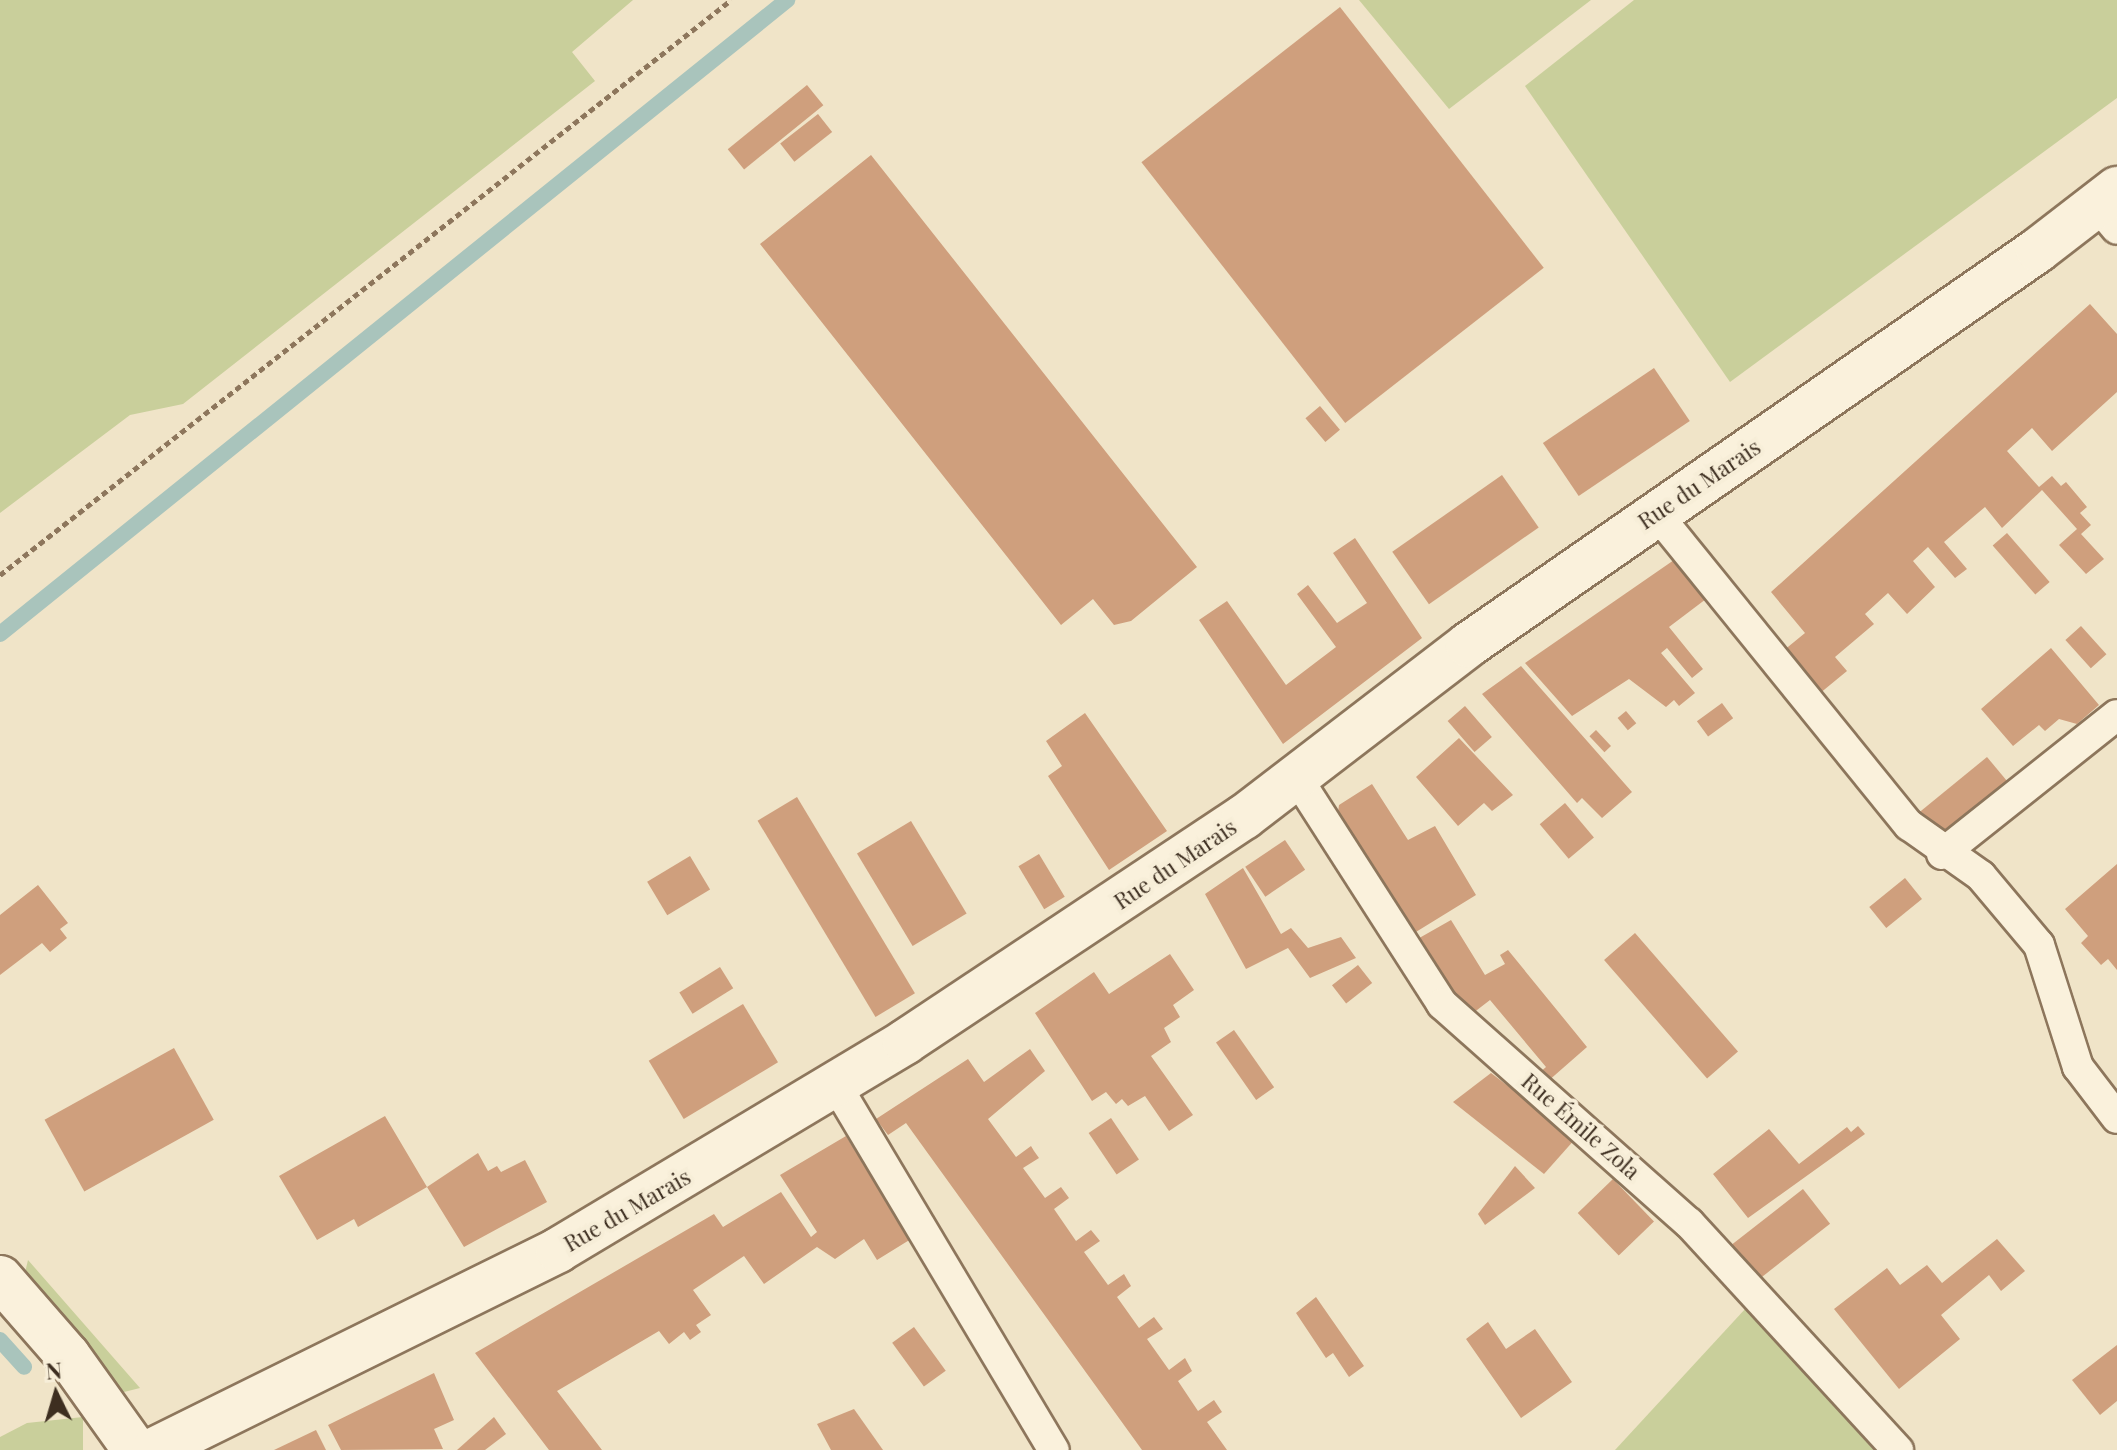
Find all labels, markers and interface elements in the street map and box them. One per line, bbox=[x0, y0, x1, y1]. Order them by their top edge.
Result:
street label: Rue du Marais bbox=[1633, 433, 1765, 535]
street label: Rue du Marais bbox=[1109, 813, 1241, 915]
street label: Rue Émile Zola bbox=[1517, 1068, 1645, 1184]
street label: Rue du Marais bbox=[559, 1163, 695, 1257]
north arrow bbox=[16, 1354, 96, 1434]
text: N bbox=[45, 1354, 63, 1386]

